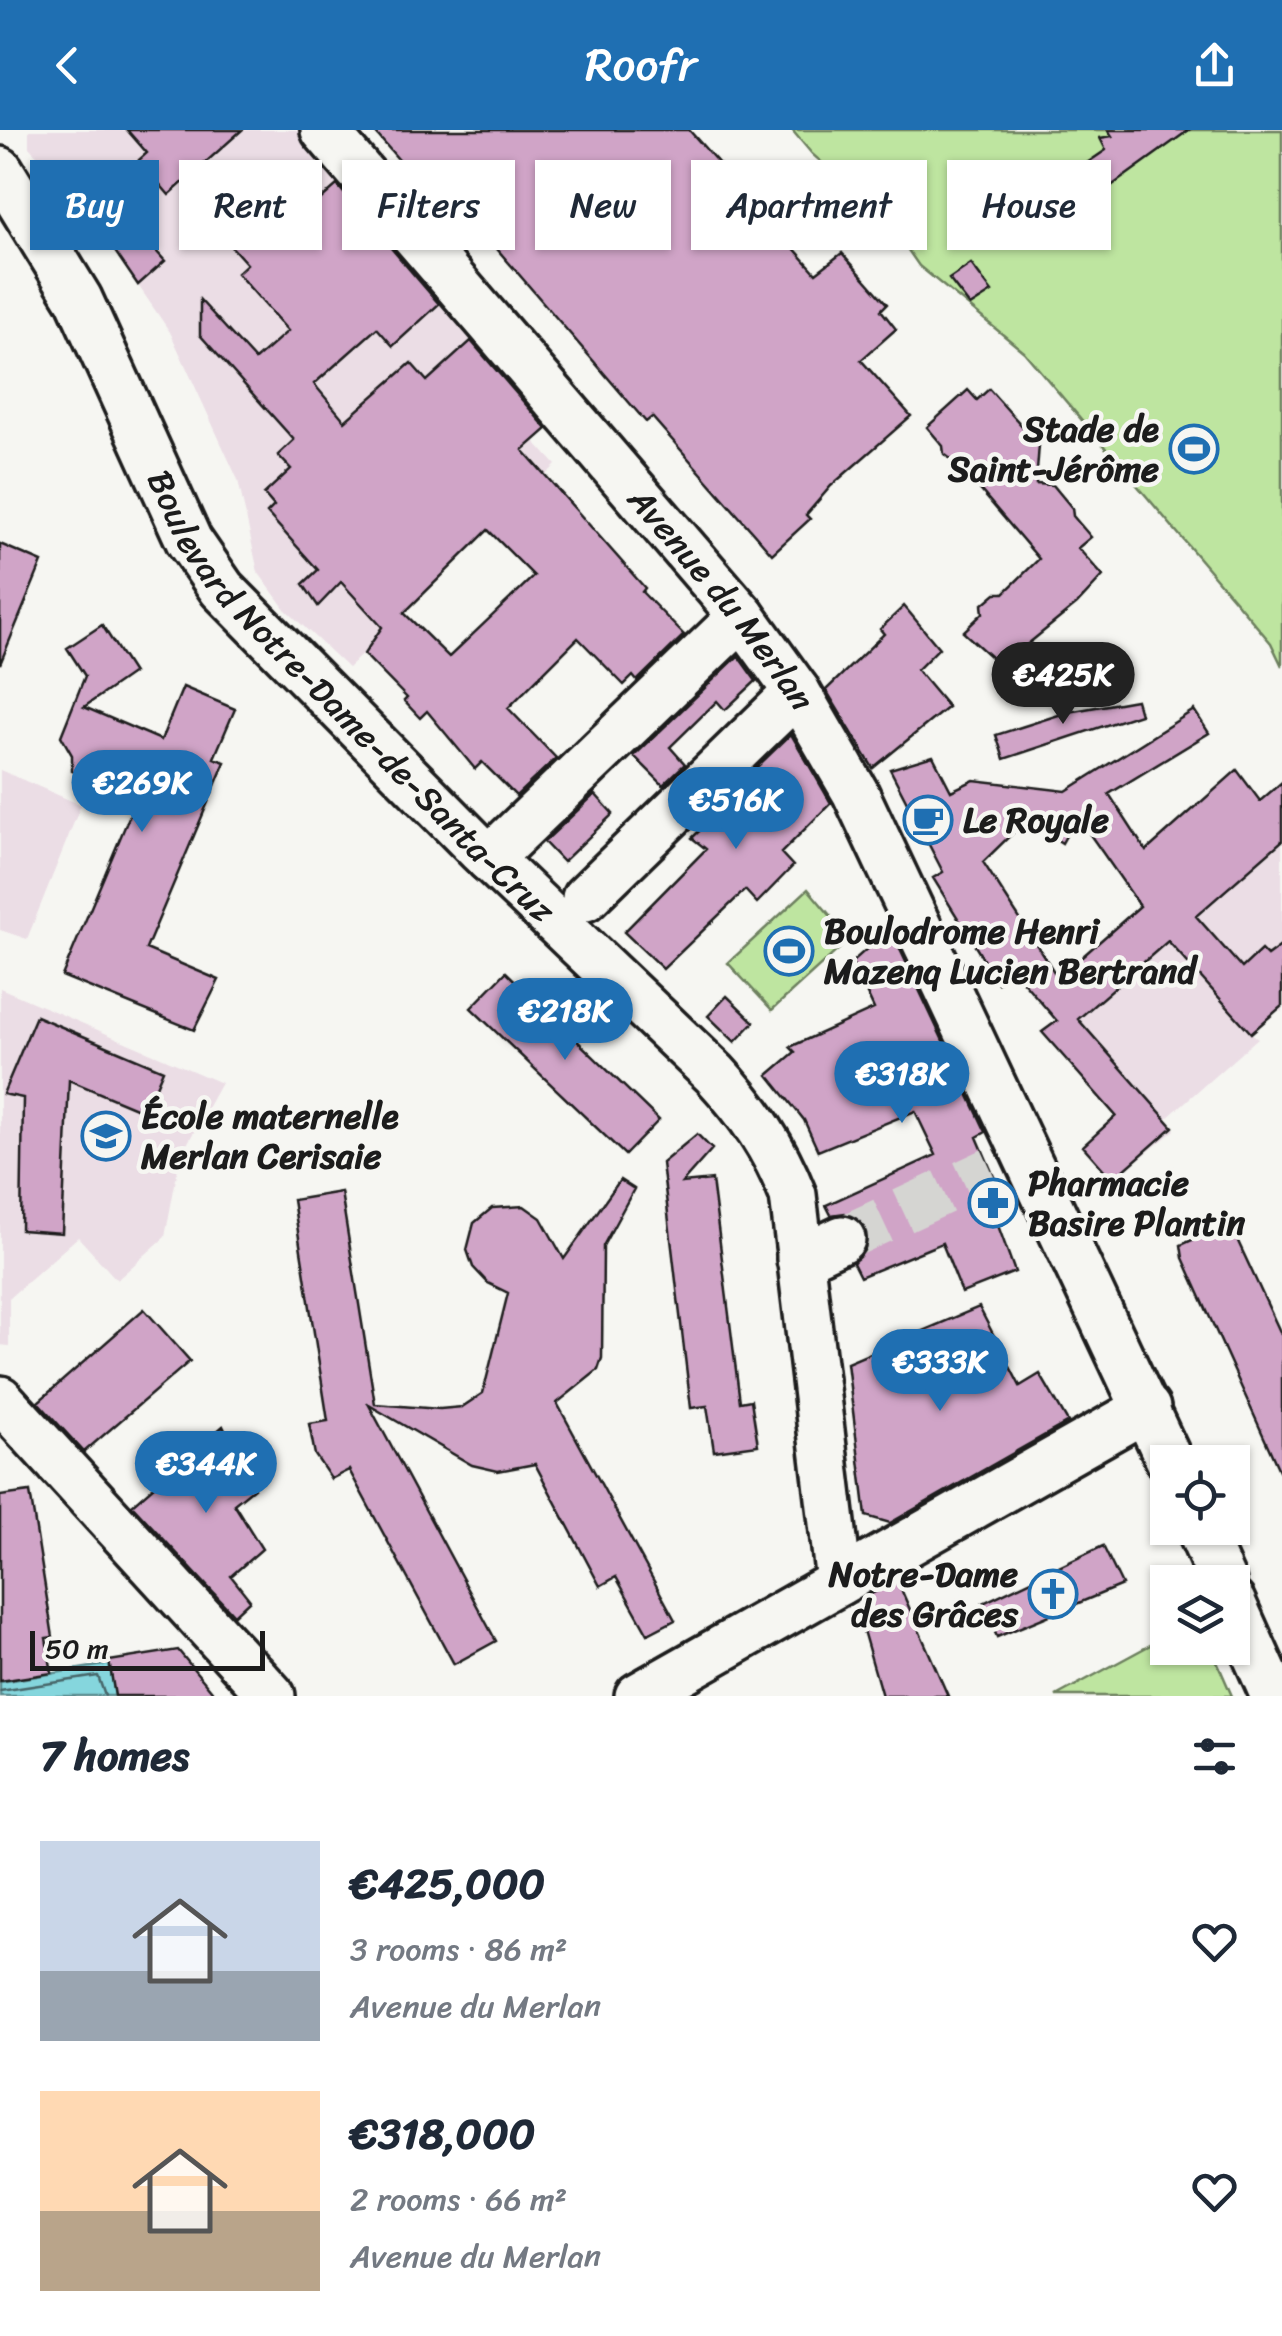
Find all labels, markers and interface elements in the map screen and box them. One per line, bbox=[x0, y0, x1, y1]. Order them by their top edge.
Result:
text: Roofr bbox=[585, 25, 697, 105]
icon: back bbox=[40, 38, 95, 93]
icon: share bbox=[1187, 38, 1242, 93]
chip: Buy bbox=[30, 160, 159, 250]
chip: Rent bbox=[179, 160, 322, 250]
chip: Filters bbox=[342, 160, 515, 250]
chip: New bbox=[535, 160, 671, 250]
chip: Apartment bbox=[691, 160, 927, 250]
chip: House bbox=[947, 160, 1111, 250]
place label: Stade de Saint-Jérôme bbox=[947, 398, 1159, 500]
sports icon: Stade de Saint-Jérôme bbox=[1168, 423, 1220, 475]
street label: Boulevard Notre-Dame-de-Santa-Cruz bbox=[130, 460, 571, 939]
street label: Avenue du Merlan bbox=[611, 471, 833, 723]
pin: €425K bbox=[993, 642, 1133, 727]
text: €425K bbox=[1014, 646, 1112, 703]
pin: €269K bbox=[72, 750, 212, 835]
text: €269K bbox=[94, 754, 191, 811]
pin: €516K bbox=[666, 767, 806, 852]
text: €516K bbox=[690, 771, 782, 828]
place label: Le Royale bbox=[963, 789, 1109, 851]
cafe icon: Le Royale bbox=[902, 794, 954, 846]
place label: Boulodrome Henri Mazenq Lucien Bertrand bbox=[823, 900, 1199, 1002]
sports icon: Boulodrome Henri Mazenq Lucien Bertrand bbox=[763, 925, 815, 977]
pin: €218K bbox=[495, 978, 635, 1063]
text: €218K bbox=[519, 982, 611, 1039]
pin: €318K bbox=[832, 1041, 972, 1126]
text: €318K bbox=[856, 1045, 948, 1102]
place label: École maternelle Merlan Cerisaie bbox=[140, 1085, 399, 1187]
school or university icon: École maternelle Merlan Cerisaie bbox=[80, 1110, 132, 1162]
place label: Pharmacie Basire Plantin bbox=[1028, 1152, 1245, 1254]
pharmacy icon: Pharmacie Basire Plantin bbox=[967, 1177, 1019, 1229]
pin: €333K bbox=[870, 1329, 1010, 1414]
text: €333K bbox=[893, 1333, 987, 1390]
pin: €344K bbox=[136, 1431, 276, 1516]
text: €344K bbox=[157, 1435, 255, 1492]
map controls bbox=[1150, 1445, 1250, 1665]
button: locate bbox=[1150, 1445, 1250, 1545]
place label: Notre-Dame des Grâces bbox=[828, 1543, 1019, 1645]
button: layers bbox=[1150, 1565, 1250, 1665]
church icon: Notre-Dame des Grâces bbox=[1027, 1568, 1079, 1620]
text: 50 m bbox=[45, 1624, 109, 1673]
scale bar bbox=[30, 1626, 265, 1670]
text: 7 homes bbox=[40, 1719, 189, 1793]
icon: filters bbox=[1187, 1729, 1242, 1784]
text: €425,000 bbox=[350, 1847, 545, 1921]
icon: home bbox=[120, 1881, 240, 2001]
icon: heart bbox=[1187, 1914, 1242, 1969]
text: 3 rooms · 86 m² bbox=[350, 1921, 567, 1978]
text: Avenue du Merlan bbox=[350, 1978, 601, 2035]
text: €318,000 bbox=[350, 2097, 535, 2171]
icon: home bbox=[120, 2131, 240, 2251]
icon: heart bbox=[1187, 2164, 1242, 2219]
text: 2 rooms · 66 m² bbox=[350, 2171, 567, 2228]
text: Avenue du Merlan bbox=[350, 2228, 601, 2285]

